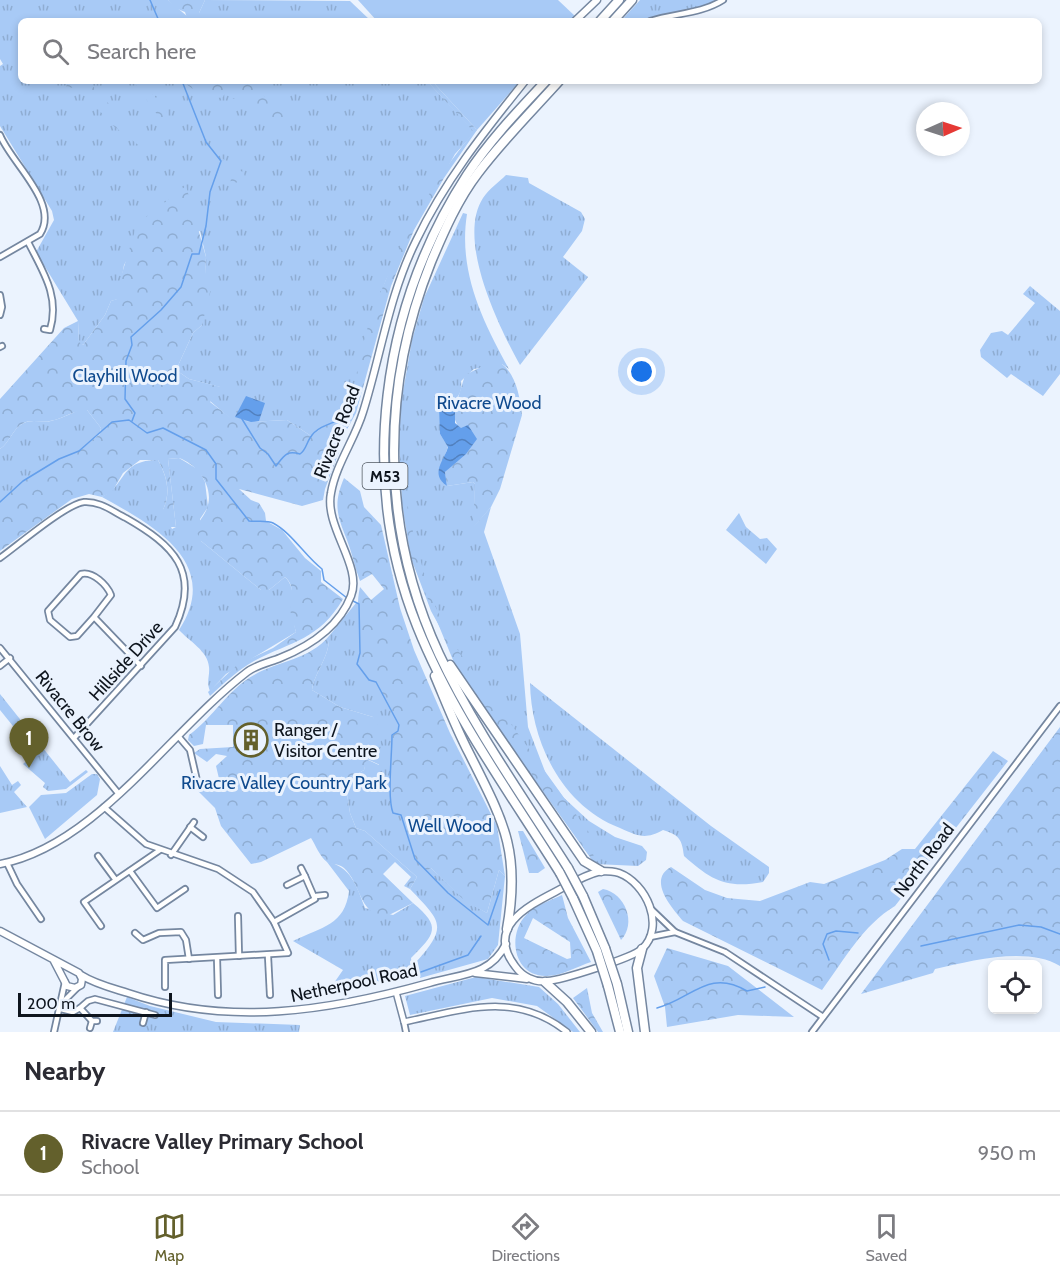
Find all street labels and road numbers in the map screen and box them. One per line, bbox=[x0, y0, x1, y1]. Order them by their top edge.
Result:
street label: Rivacre Road bbox=[309, 382, 365, 482]
road number: M53 bbox=[362, 463, 408, 489]
street label: Hillside Drive bbox=[84, 617, 168, 705]
street label: Rivacre Brow bbox=[31, 666, 109, 756]
street label: North Road bbox=[889, 819, 959, 901]
street label: Netherpool Road bbox=[288, 959, 420, 1007]

